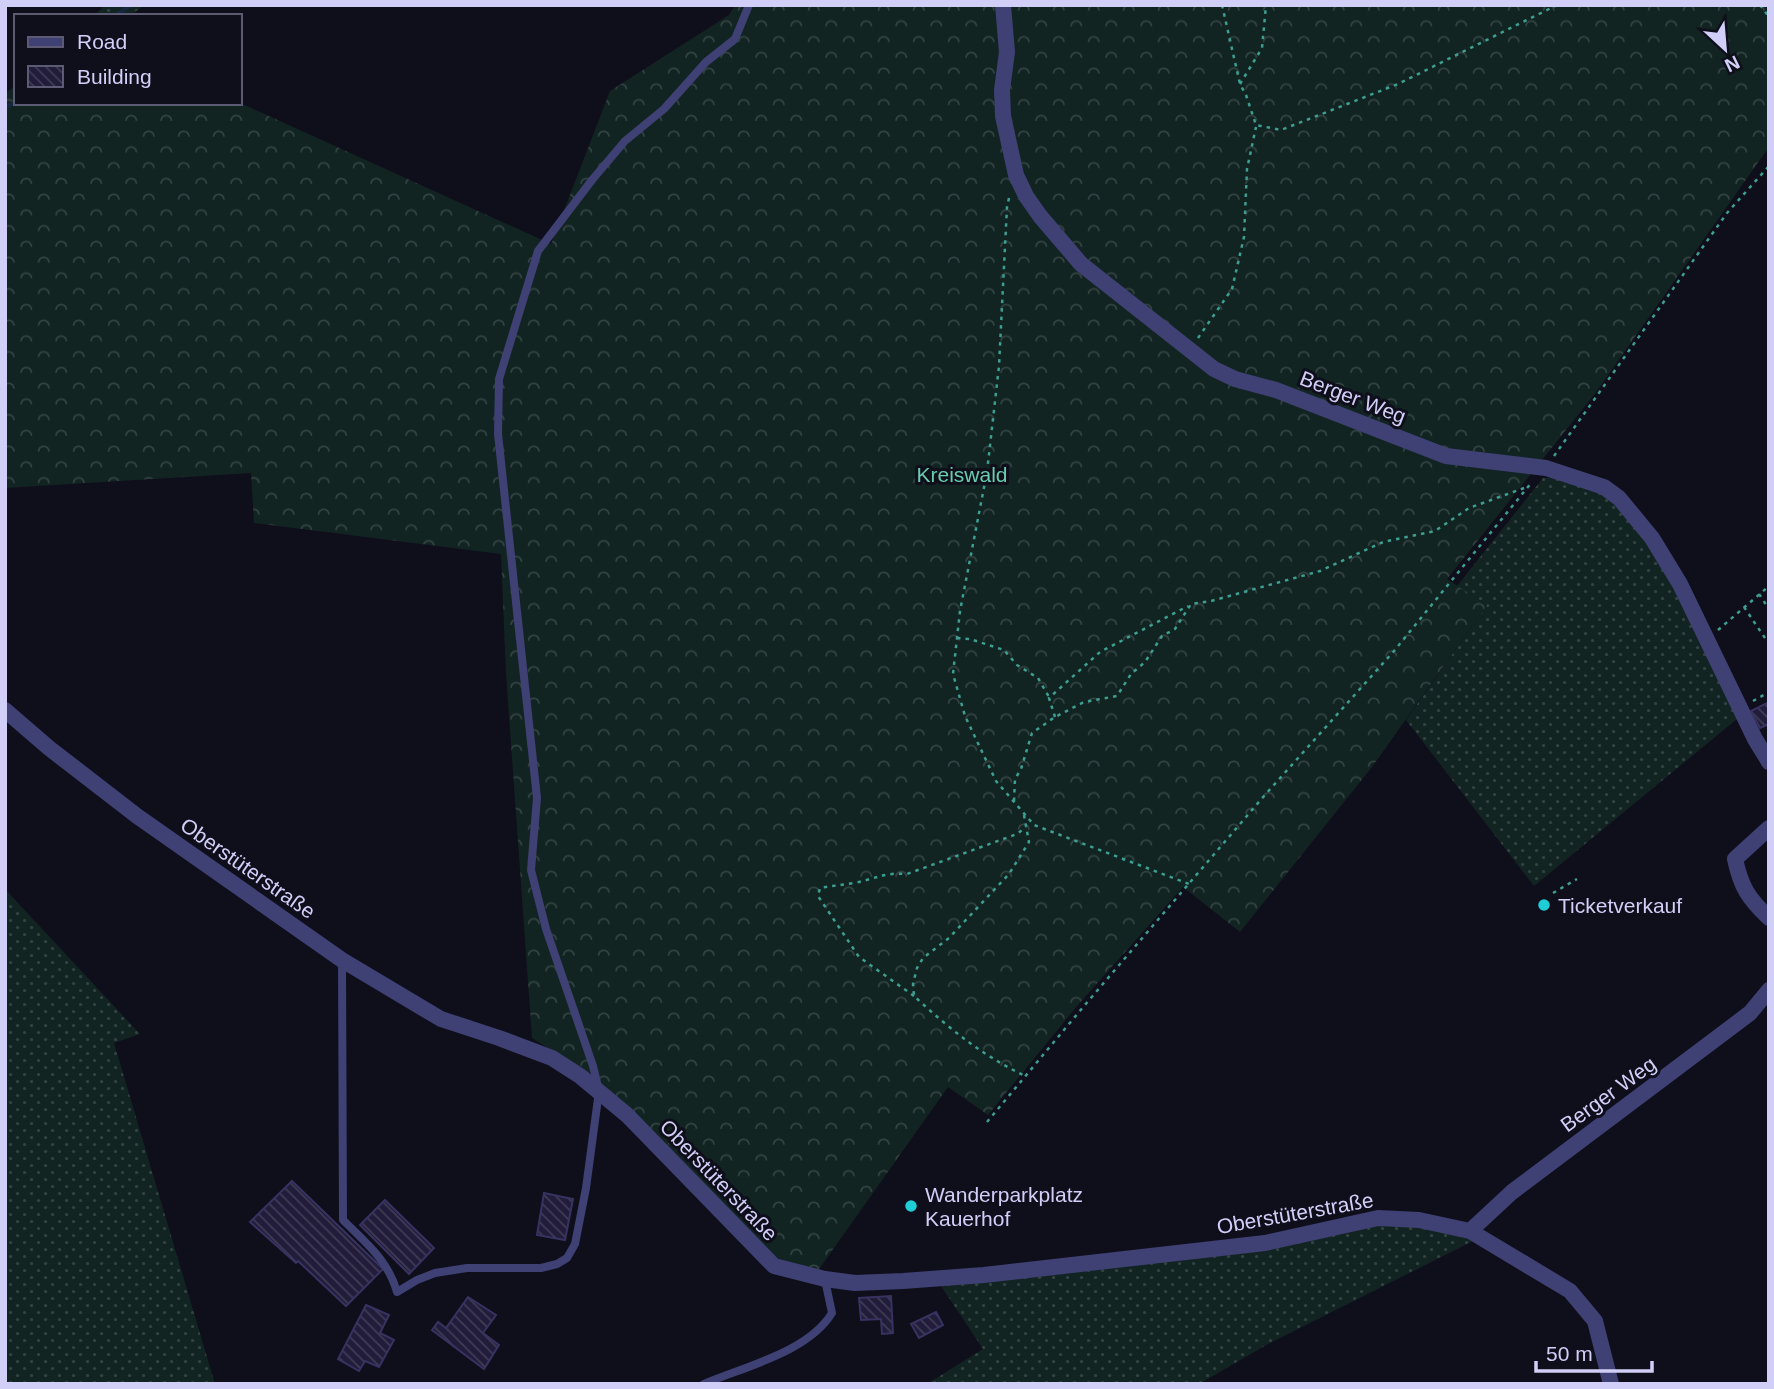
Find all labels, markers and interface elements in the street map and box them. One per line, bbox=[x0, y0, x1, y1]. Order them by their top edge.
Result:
legend bbox=[14, 14, 242, 105]
north arrow bbox=[1690, 14, 1760, 84]
text: Road bbox=[77, 30, 127, 53]
text: N bbox=[1721, 51, 1743, 76]
text: Building bbox=[77, 65, 152, 88]
street label: Berger Weg bbox=[1297, 366, 1409, 428]
park label: Kreiswald bbox=[916, 463, 1008, 486]
street label: Oberstüterstraße bbox=[176, 813, 320, 923]
place label: Ticketverkauf bbox=[1558, 894, 1682, 917]
marker: Ticketverkauf bbox=[1536, 897, 1552, 913]
street label: Berger Weg bbox=[1556, 1052, 1660, 1136]
street label: Oberstüterstraße bbox=[656, 1115, 782, 1245]
place label: Wanderparkplatz Kauerhof bbox=[925, 1183, 1083, 1230]
street label: Oberstüterstraße bbox=[1215, 1188, 1375, 1238]
marker: Wanderparkplatz Kauerhof bbox=[903, 1198, 919, 1214]
scale bar bbox=[1536, 1330, 1652, 1374]
text: 50 m bbox=[1546, 1342, 1593, 1365]

